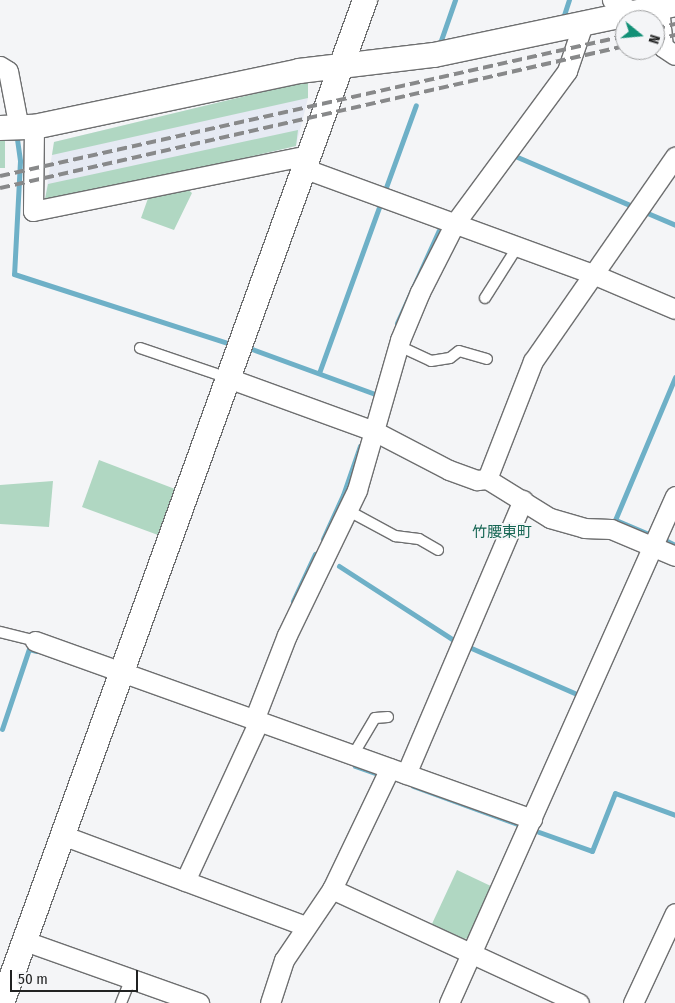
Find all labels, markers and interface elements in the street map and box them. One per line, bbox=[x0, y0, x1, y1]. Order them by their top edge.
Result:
north arrow bbox=[615, 10, 665, 60]
text: N bbox=[645, 33, 663, 46]
district label: 竹腰東町 bbox=[472, 524, 532, 542]
scale bar bbox=[12, 960, 140, 992]
text: 50 m bbox=[18, 970, 48, 988]

